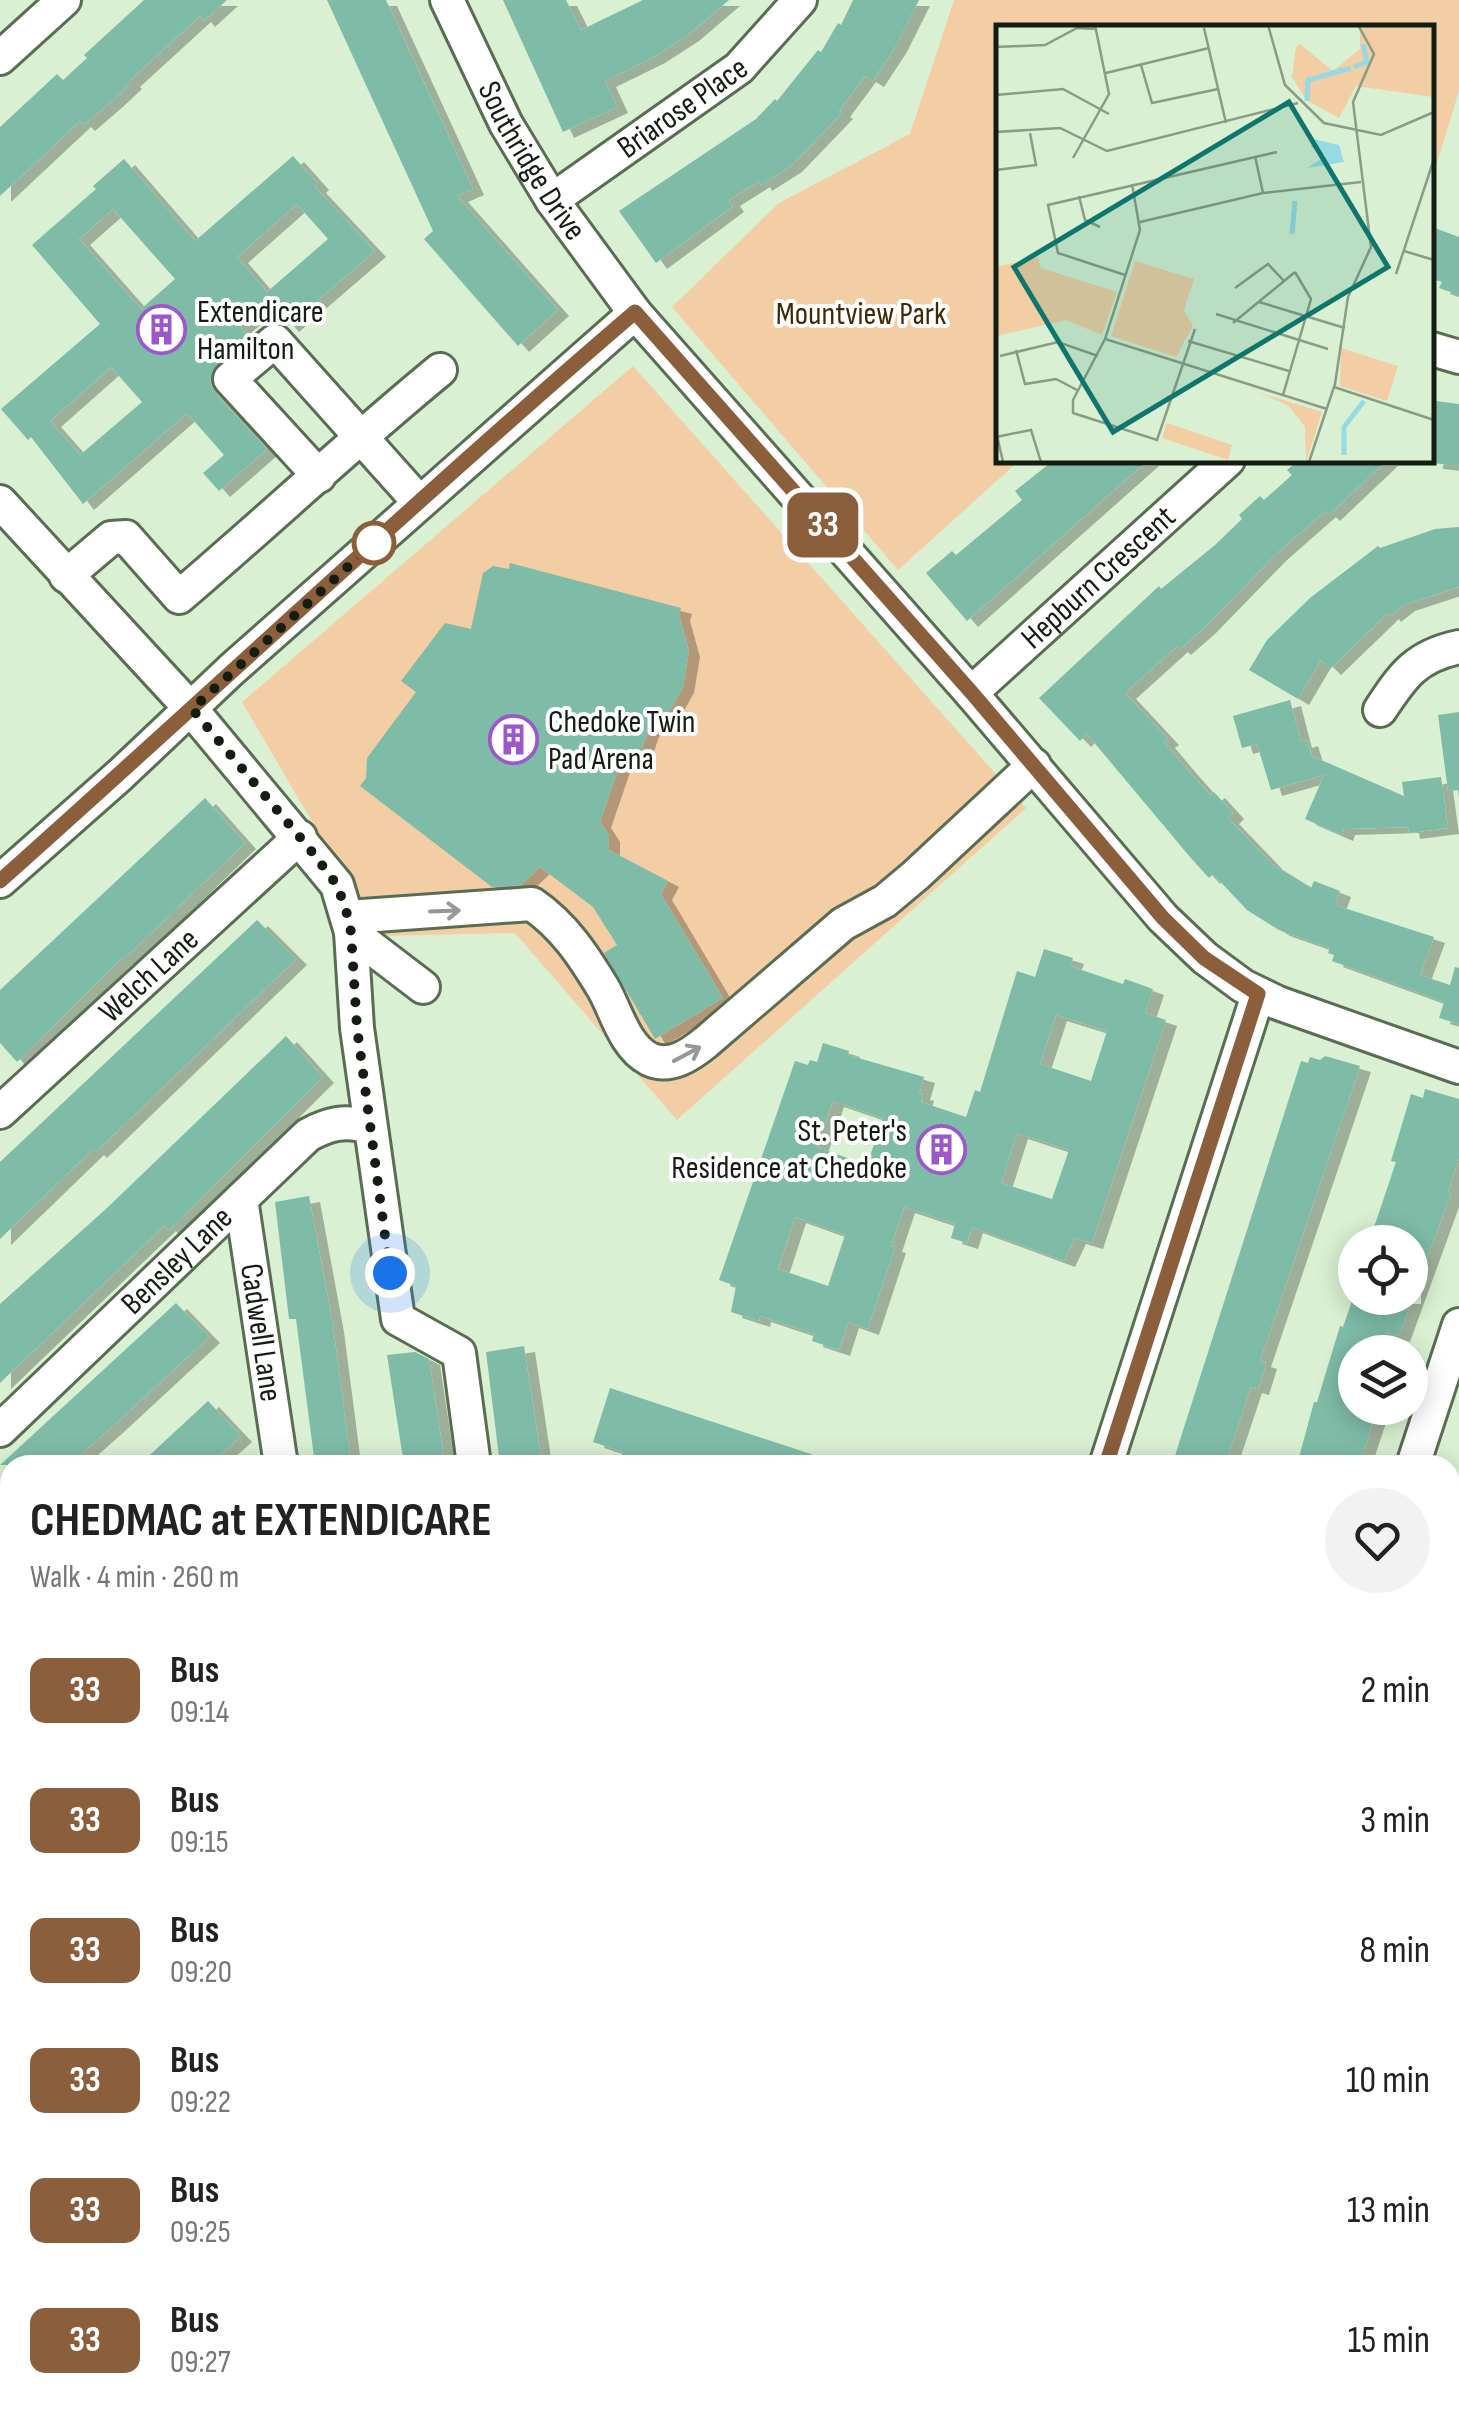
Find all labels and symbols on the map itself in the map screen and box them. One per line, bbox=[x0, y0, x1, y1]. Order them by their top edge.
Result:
inset map bbox=[996, 25, 1434, 462]
street label: Briarose Place bbox=[610, 48, 755, 167]
street label: Southridge Drive bbox=[469, 75, 595, 248]
place label: Extendicare Hamilton bbox=[197, 293, 324, 369]
park label: Mountview Park bbox=[776, 295, 946, 334]
building icon: Extendicare Hamilton bbox=[136, 304, 188, 356]
line badge: 33 bbox=[778, 492, 868, 558]
street label: Hepburn Crescent bbox=[1013, 498, 1184, 657]
unlabelled marker bbox=[353, 522, 395, 564]
place label: Chedoke Twin Pad Arena bbox=[548, 703, 696, 779]
building icon: Chedoke Twin Pad Arena bbox=[487, 714, 539, 766]
one-way arrow bbox=[428, 902, 460, 921]
street label: Welch Lane bbox=[91, 920, 207, 1031]
one-way arrow bbox=[671, 1044, 701, 1063]
place label: St. Peter's Residence at Chedoke bbox=[671, 1112, 907, 1188]
building icon: St. Peter's Residence at Chedoke bbox=[916, 1123, 968, 1175]
street label: Bensley Lane bbox=[113, 1198, 241, 1323]
your location bbox=[365, 1248, 415, 1298]
street label: Cadwell Lane bbox=[231, 1261, 291, 1404]

